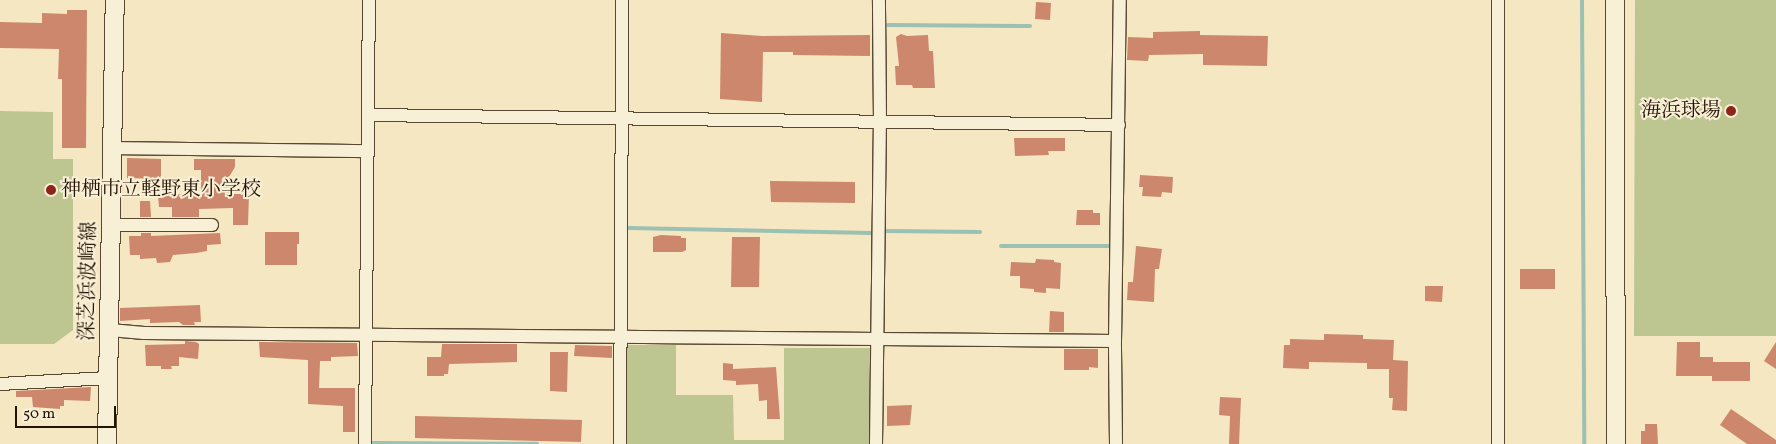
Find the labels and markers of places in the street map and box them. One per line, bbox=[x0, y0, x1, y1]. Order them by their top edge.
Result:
place label: 海浜球場 bbox=[1641, 99, 1721, 123]
marker: 海浜球場 bbox=[1725, 105, 1737, 117]
place label: 神栖市立軽野東小学校 bbox=[61, 178, 261, 202]
marker: 神栖市立軽野東小学校 bbox=[45, 184, 57, 196]

